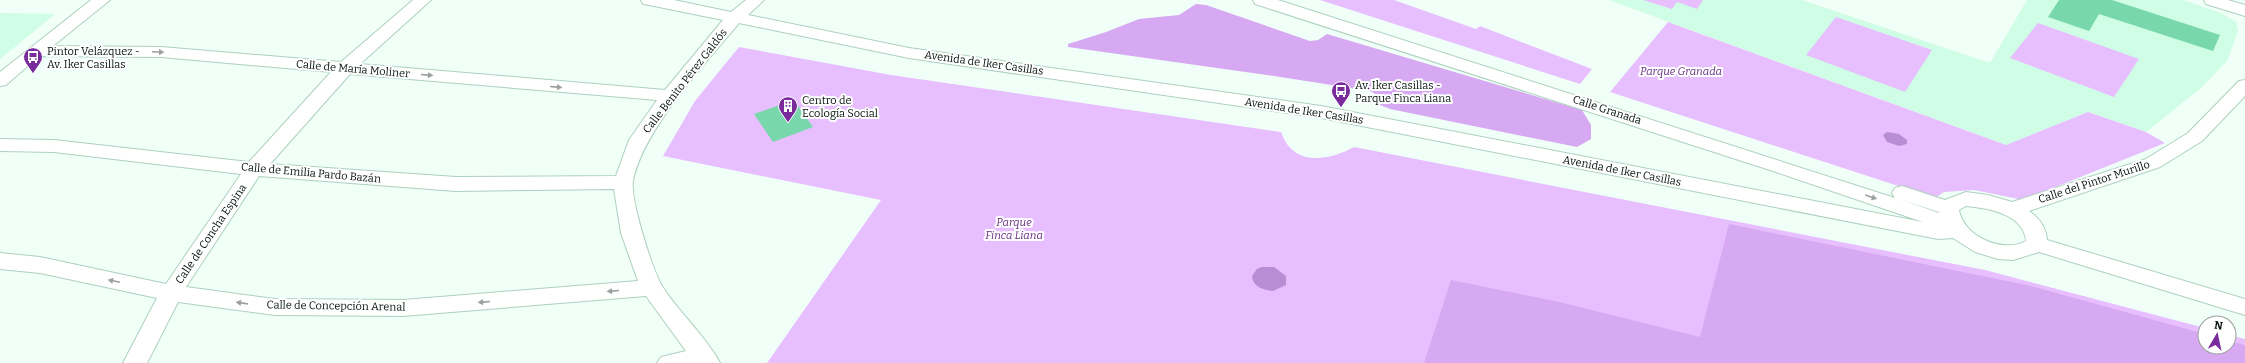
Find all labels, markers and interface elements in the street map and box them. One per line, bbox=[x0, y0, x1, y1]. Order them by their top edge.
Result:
street label: Calle Benito Pérez Galdós bbox=[640, 26, 730, 136]
place label: Pintor Velázquez - Av. Iker Casillas bbox=[47, 45, 140, 71]
bus stop icon: Pintor Velázquez - Av. Iker Casillas bbox=[22, 46, 44, 74]
street label: Avenida de Iker Casillas bbox=[924, 48, 1044, 78]
one-way arrow bbox=[152, 49, 164, 56]
street label: Calle de María Moliner bbox=[296, 58, 411, 80]
park label: Parque Granada bbox=[1640, 65, 1722, 78]
one-way arrow bbox=[421, 72, 433, 78]
place label: Av. Iker Casillas - Parque Finca Liana bbox=[1355, 79, 1451, 105]
bus stop icon: Av. Iker Casillas - Parque Finca Liana bbox=[1330, 80, 1352, 108]
one-way arrow bbox=[550, 83, 562, 90]
street label: Calle Granada bbox=[1571, 93, 1643, 127]
place label: Centro de Ecología Social bbox=[802, 94, 878, 120]
building icon: Centro de Ecología Social bbox=[777, 95, 799, 123]
street label: Avenida de Iker Casillas bbox=[1244, 95, 1364, 127]
street label: Avenida de Iker Casillas bbox=[1562, 153, 1682, 189]
street label: Calle del Pintor Murillo bbox=[2037, 158, 2151, 206]
street label: Calle de Emilia Pardo Bazán bbox=[241, 160, 381, 186]
street label: Calle de Concha Espina bbox=[173, 182, 249, 286]
one-way arrow bbox=[1866, 194, 1878, 200]
park label: Parque Finca Liana bbox=[985, 216, 1043, 242]
one-way arrow bbox=[108, 277, 120, 283]
one-way arrow bbox=[607, 288, 619, 295]
street label: Calle de Concepción Arenal bbox=[266, 298, 406, 314]
one-way arrow bbox=[478, 298, 490, 305]
one-way arrow bbox=[236, 300, 248, 306]
north arrow bbox=[2197, 315, 2237, 355]
text: N bbox=[2213, 319, 2224, 333]

